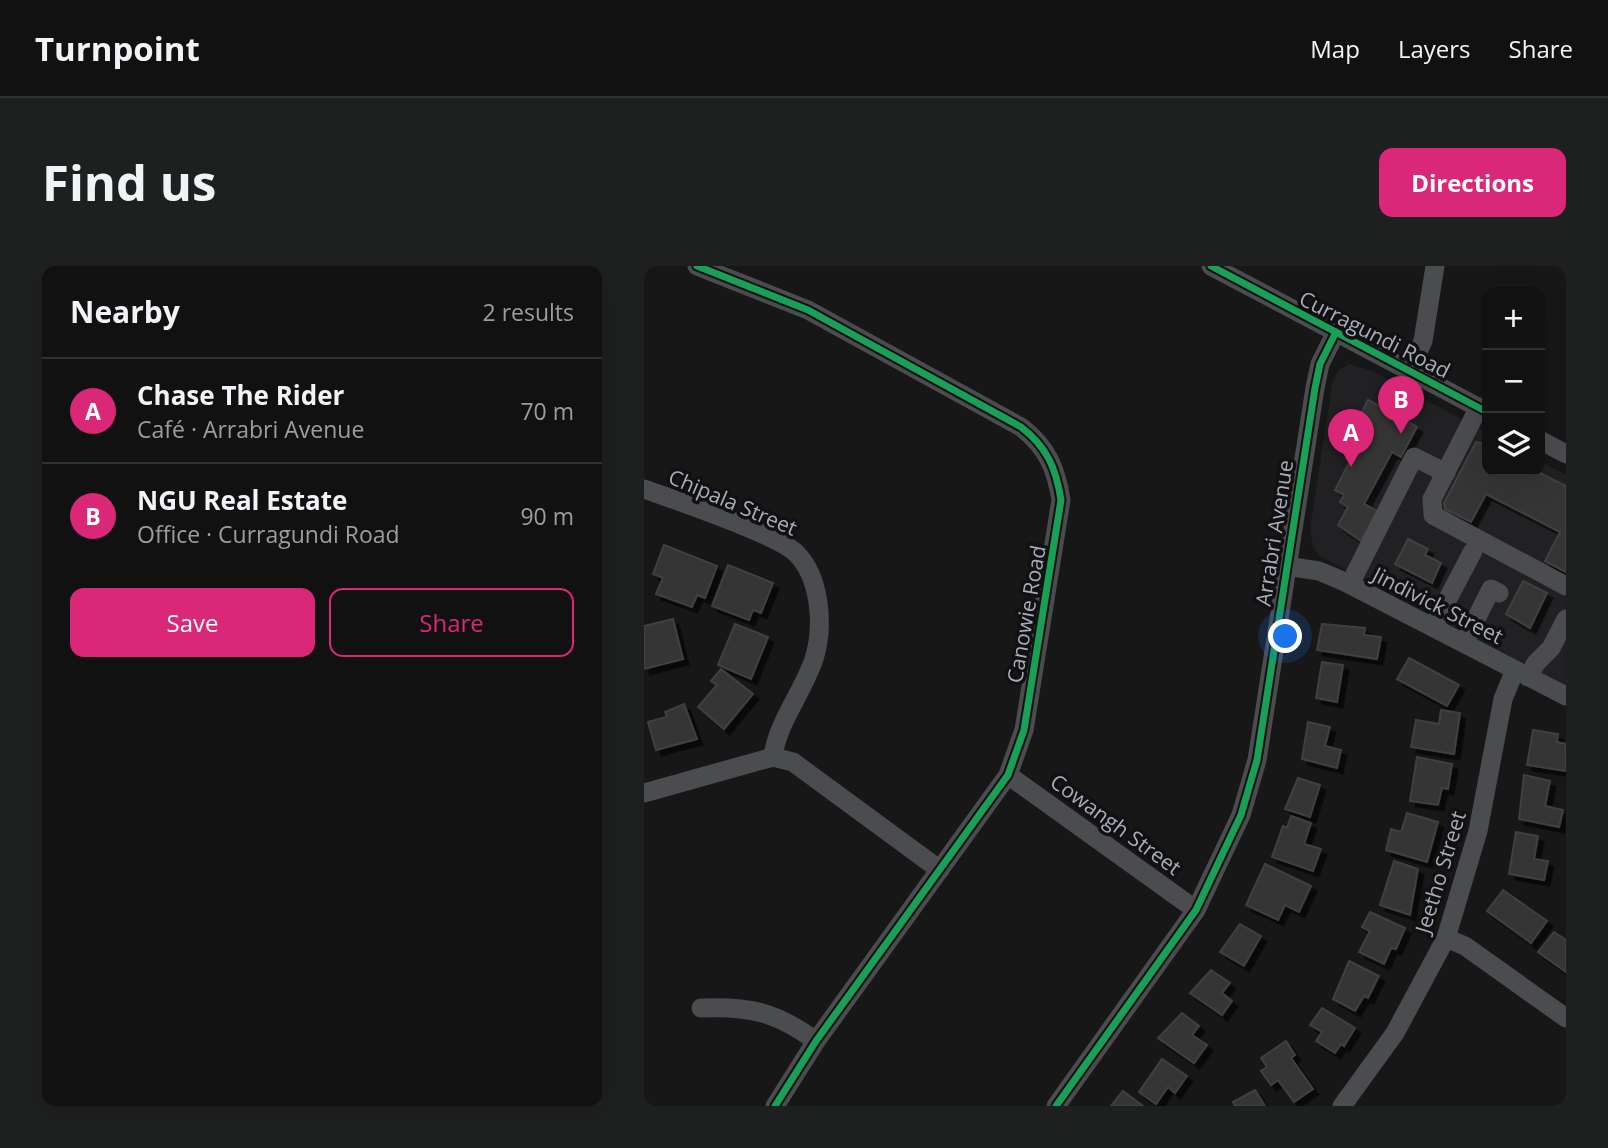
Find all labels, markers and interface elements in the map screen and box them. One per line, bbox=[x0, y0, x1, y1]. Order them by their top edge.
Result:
text: Turnpoint bbox=[35, 26, 200, 71]
text: Map bbox=[1310, 32, 1360, 65]
text: Layers bbox=[1398, 32, 1471, 65]
text: Share bbox=[1509, 32, 1573, 65]
button: Directions bbox=[1379, 148, 1566, 217]
text: Find us bbox=[42, 149, 216, 215]
street label: Curragundi Road bbox=[1295, 284, 1455, 384]
map controls bbox=[1482, 287, 1545, 476]
button: + bbox=[1482, 287, 1545, 350]
text: Nearby bbox=[70, 291, 180, 332]
text: 2 results bbox=[483, 296, 574, 328]
button: − bbox=[1482, 350, 1545, 413]
pin: B bbox=[1378, 376, 1424, 434]
text: Chase The Rider bbox=[137, 377, 344, 413]
text: A bbox=[85, 395, 101, 427]
text: 70 m bbox=[520, 395, 574, 427]
pin: A bbox=[1328, 409, 1374, 467]
text: Café · Arrabri Avenue bbox=[137, 413, 364, 445]
button: layers bbox=[1482, 413, 1545, 476]
street label: Arrabri Avenue bbox=[1249, 458, 1299, 608]
street label: Chipala Street bbox=[664, 462, 802, 542]
text: NGU Real Estate bbox=[137, 482, 347, 518]
text: B bbox=[85, 500, 101, 532]
text: 90 m bbox=[520, 500, 574, 532]
text: Office · Curragundi Road bbox=[137, 518, 400, 550]
street label: Canowie Road bbox=[1000, 543, 1052, 685]
street label: Jindivick Street bbox=[1366, 559, 1508, 650]
button: Save bbox=[70, 588, 315, 657]
button: Share bbox=[329, 588, 574, 657]
your location bbox=[1268, 619, 1302, 653]
street label: Cowangh Street bbox=[1045, 767, 1187, 881]
street label: Jeetho Street bbox=[1408, 808, 1472, 938]

